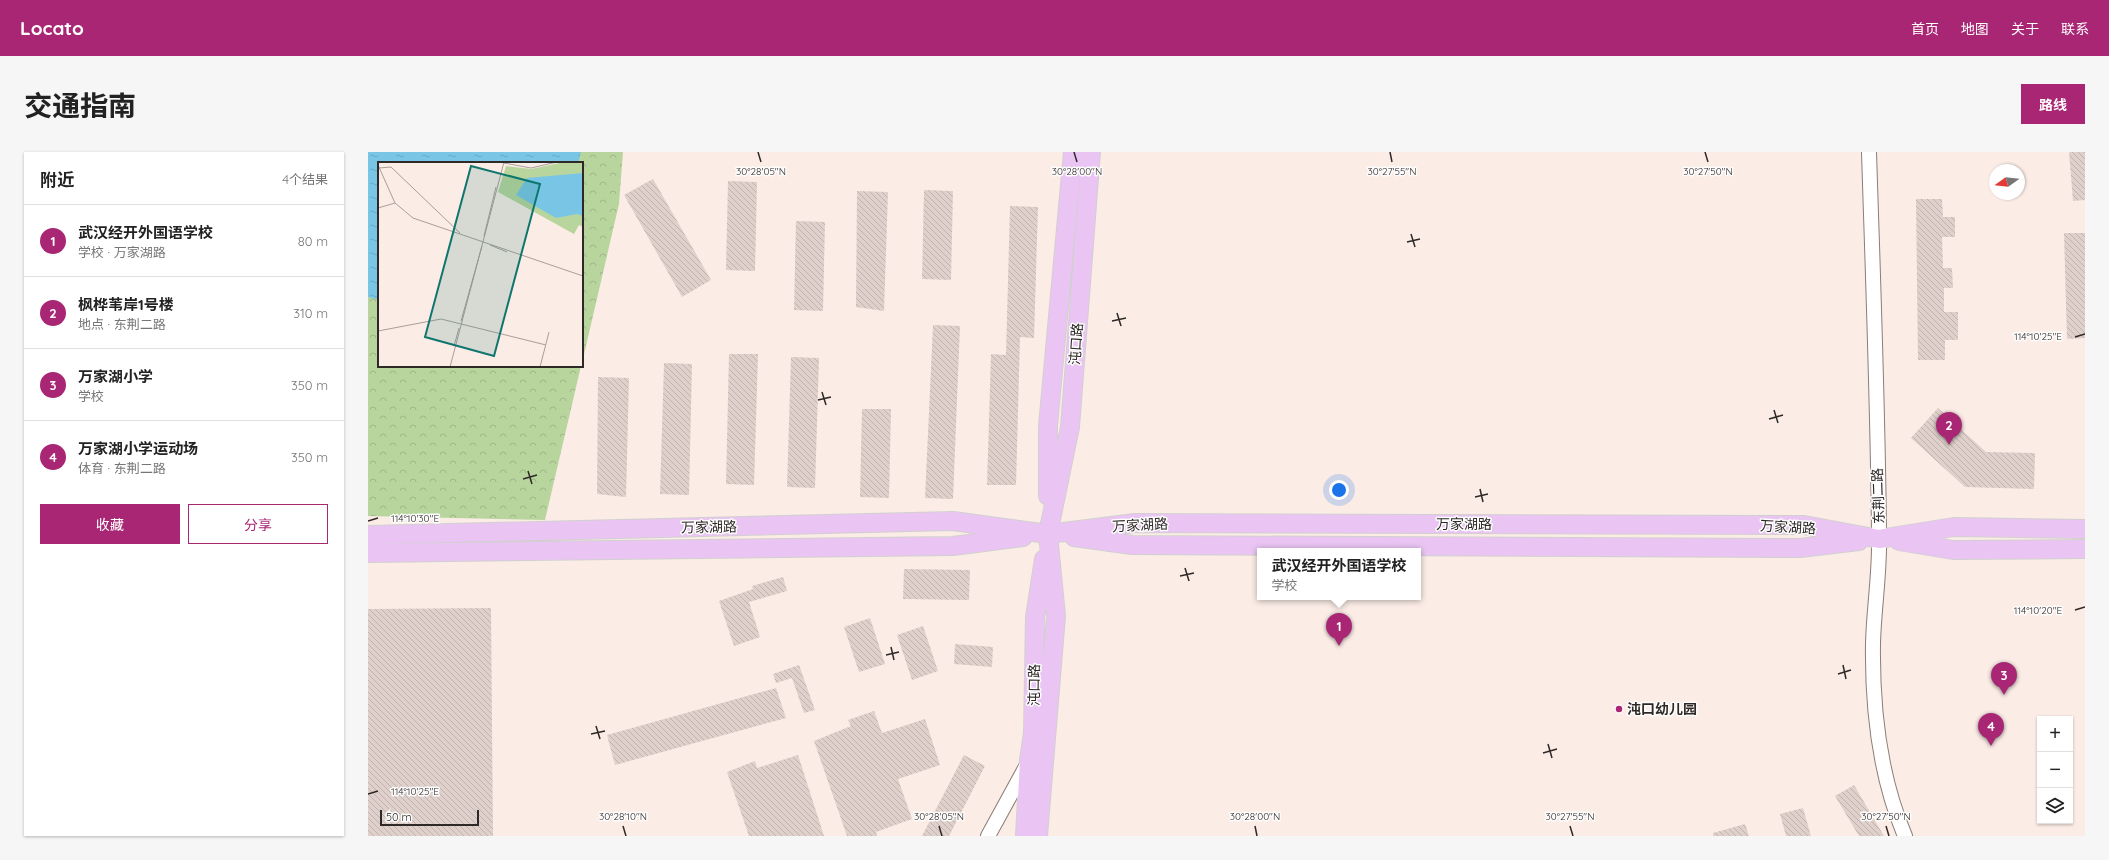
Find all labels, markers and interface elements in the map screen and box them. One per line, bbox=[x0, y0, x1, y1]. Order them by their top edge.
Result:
text: Locato bbox=[20, 16, 84, 40]
text: 首页 bbox=[1911, 20, 1939, 38]
text: 地图 bbox=[1961, 20, 1989, 38]
text: 关于 bbox=[2011, 20, 2039, 38]
text: 联系 bbox=[2061, 20, 2089, 38]
button: 路线 bbox=[2021, 84, 2085, 124]
text: 交通指南 bbox=[24, 88, 136, 123]
inset map bbox=[378, 162, 583, 367]
north arrow bbox=[1989, 164, 2025, 200]
text: 30°28'05"N bbox=[736, 165, 786, 178]
text: 30°28'00"N bbox=[1052, 165, 1102, 178]
text: 30°27'55"N bbox=[1368, 165, 1416, 178]
text: 30°27'50"N bbox=[1683, 165, 1733, 178]
text: 附近 bbox=[40, 169, 74, 190]
text: 4个结果 bbox=[282, 171, 328, 187]
text: 武汉经开外国语学校 bbox=[78, 223, 213, 242]
text: 1 bbox=[50, 233, 56, 249]
text: 80 m bbox=[298, 233, 328, 249]
text: 学校 · 万家湖路 bbox=[78, 244, 166, 260]
text: 枫桦苇岸1号楼 bbox=[78, 295, 174, 314]
text: 2 bbox=[49, 305, 57, 321]
text: 310 m bbox=[293, 305, 328, 321]
text: 地点 · 东荆二路 bbox=[78, 316, 166, 332]
street label: 沌口路 bbox=[1066, 322, 1086, 366]
text: 114°10'25"E bbox=[2014, 330, 2062, 343]
text: 万家湖小学 bbox=[78, 367, 153, 386]
text: 3 bbox=[50, 377, 56, 393]
text: 350 m bbox=[291, 377, 328, 393]
text: 学校 bbox=[78, 388, 104, 404]
pin: 2 bbox=[1936, 412, 1962, 445]
text: 万家湖小学运动场 bbox=[78, 439, 198, 458]
text: 4 bbox=[49, 449, 57, 465]
text: 350 m bbox=[291, 449, 328, 465]
text: 体育 · 东荆二路 bbox=[78, 460, 166, 476]
street label: 东荆二路 bbox=[1868, 468, 1888, 524]
your location bbox=[1329, 480, 1349, 500]
button: 收藏 bbox=[40, 504, 180, 544]
button: 分享 bbox=[188, 504, 328, 544]
text: 114°10'30"E bbox=[391, 512, 439, 525]
street label: 万家湖路 bbox=[1112, 515, 1168, 535]
street label: 万家湖路 bbox=[1436, 515, 1492, 533]
street label: 万家湖路 bbox=[1760, 517, 1816, 537]
street label: 万家湖路 bbox=[681, 518, 737, 536]
popup bbox=[1257, 548, 1421, 600]
text: 武汉经开外国语学校 bbox=[1271, 556, 1407, 575]
text: 学校 bbox=[1271, 577, 1298, 593]
text: 114°10'20"E bbox=[2014, 604, 2063, 617]
pin: 1 bbox=[1326, 613, 1352, 646]
pin: 3 bbox=[1991, 662, 2017, 695]
street label: 沌口路 bbox=[1025, 664, 1043, 706]
place label: 沌口幼儿园 bbox=[1627, 700, 1697, 718]
marker: 沌口幼儿园 bbox=[1614, 704, 1624, 714]
pin: 4 bbox=[1978, 713, 2004, 746]
map controls bbox=[2037, 716, 2073, 824]
button: + bbox=[2037, 716, 2073, 752]
button: − bbox=[2037, 752, 2073, 788]
text: 114°10'25"E bbox=[391, 785, 439, 798]
button: layers bbox=[2037, 788, 2073, 824]
scale bar bbox=[380, 808, 479, 827]
text: 50 m bbox=[386, 810, 412, 824]
text: 30°28'10"N bbox=[599, 810, 647, 823]
text: 30°28'05"N bbox=[914, 810, 964, 823]
text: 30°28'00"N bbox=[1230, 810, 1280, 823]
text: 30°27'55"N bbox=[1546, 810, 1594, 823]
text: 30°27'50"N bbox=[1861, 810, 1911, 823]

